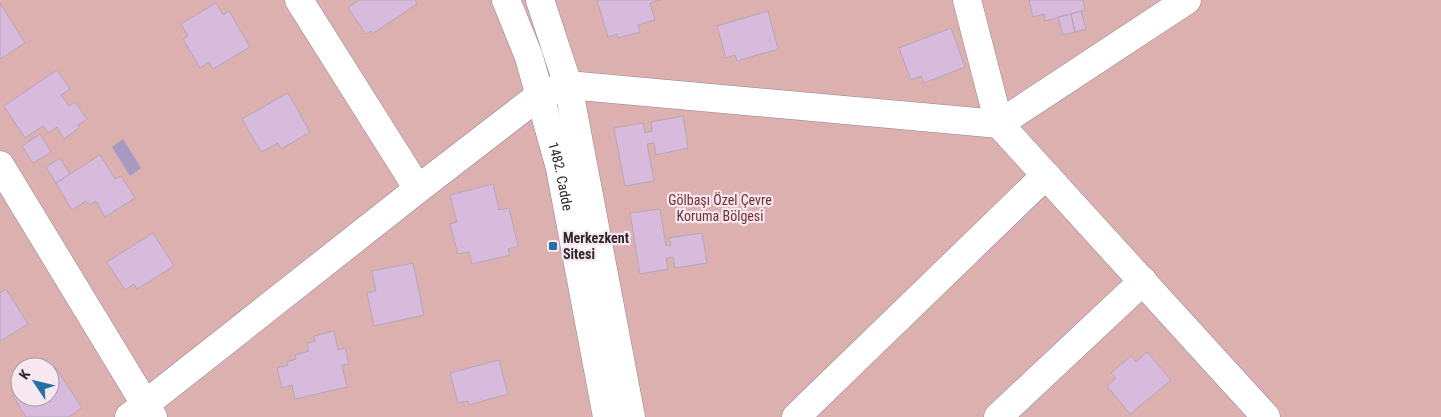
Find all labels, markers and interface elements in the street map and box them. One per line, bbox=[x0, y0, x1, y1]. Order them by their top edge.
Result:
street label: 1482. Cadde bbox=[545, 140, 576, 212]
park label: Gölbaşı Özel Çevre Koruma Bölgesi bbox=[668, 192, 772, 224]
place label: Merkezkent Sitesi bbox=[563, 230, 629, 262]
marker: Merkezkent Sitesi bbox=[547, 240, 559, 252]
north arrow bbox=[10, 357, 60, 407]
text: K bbox=[16, 367, 33, 382]

